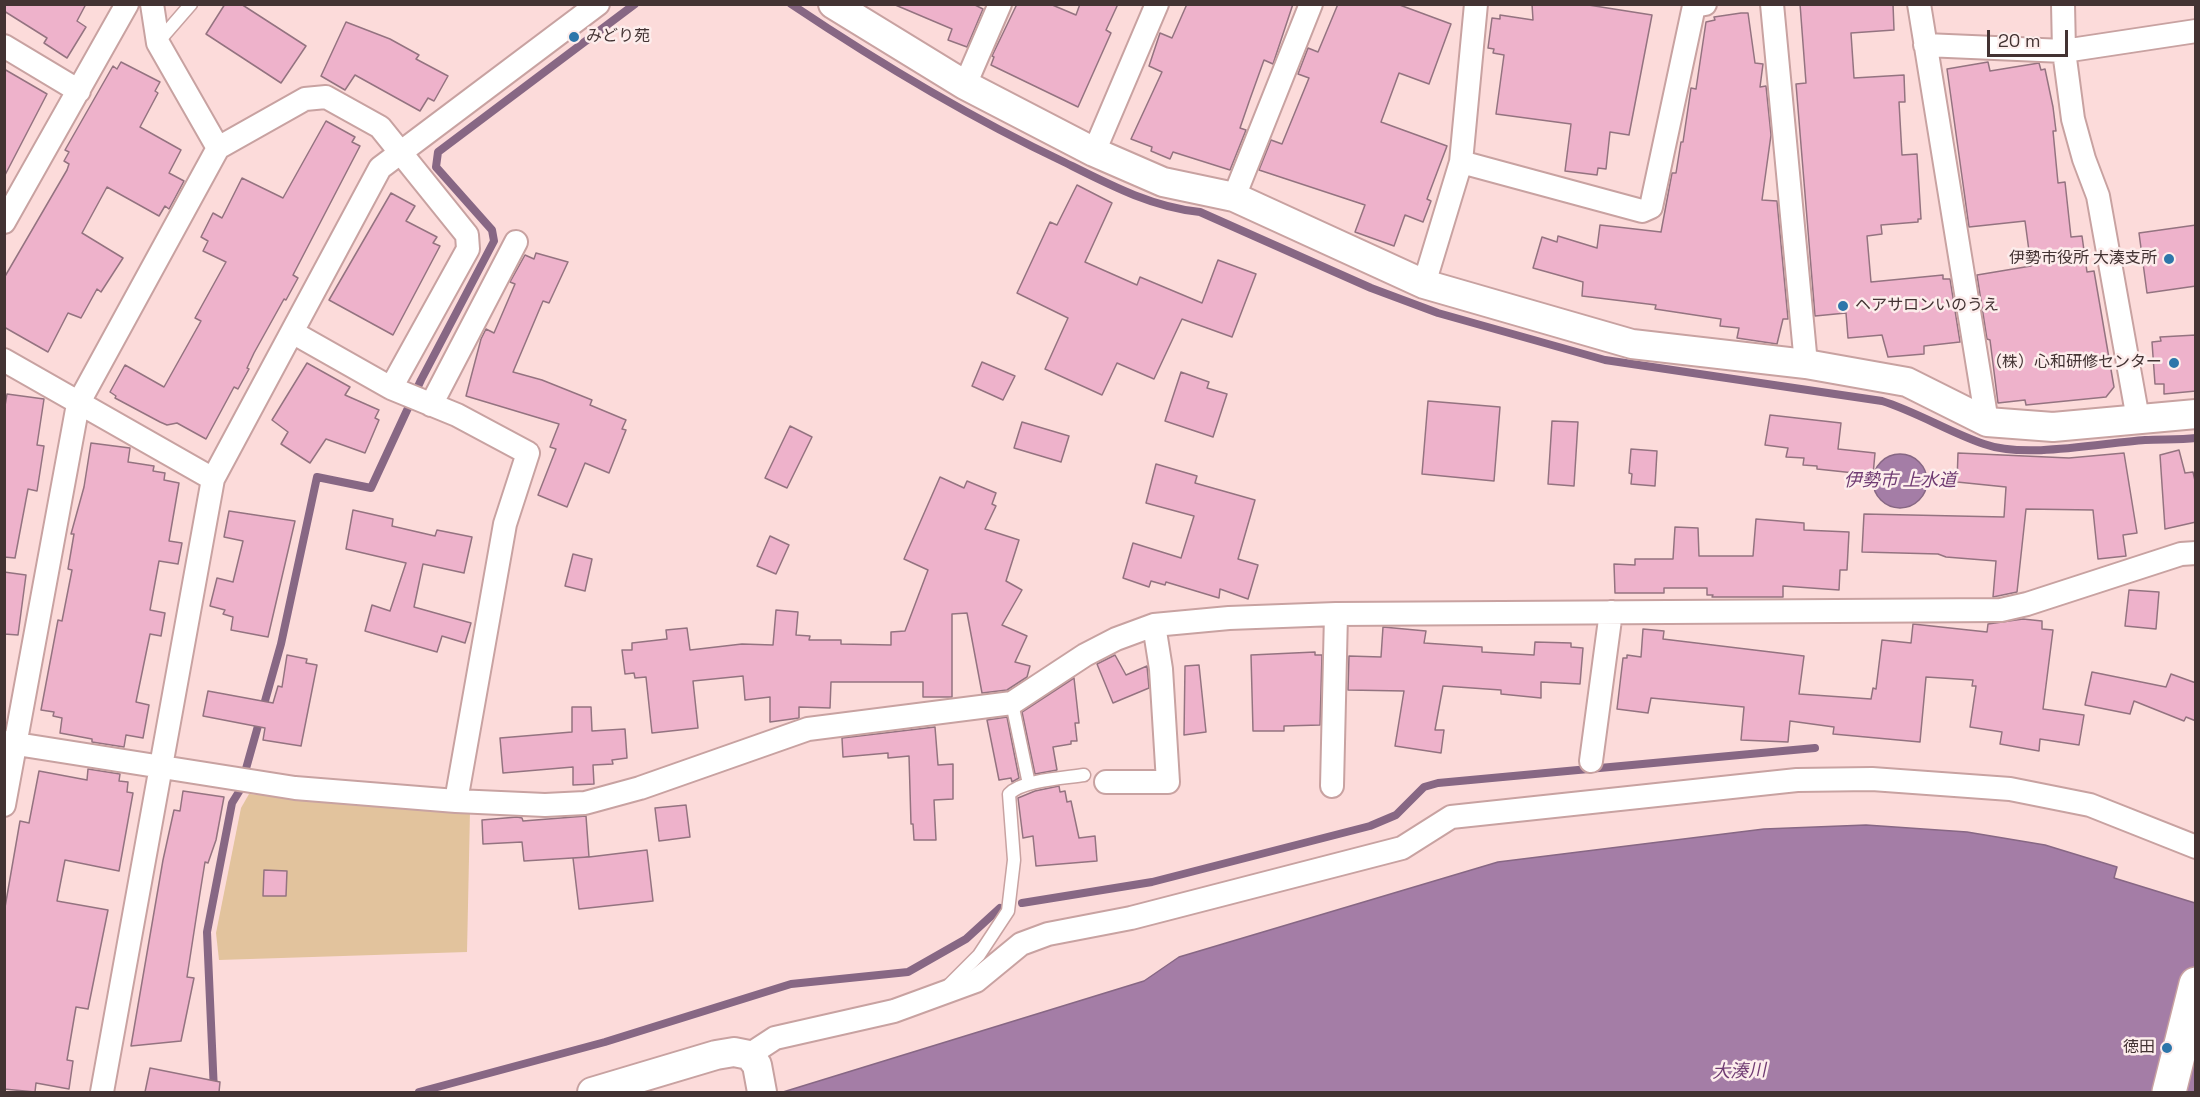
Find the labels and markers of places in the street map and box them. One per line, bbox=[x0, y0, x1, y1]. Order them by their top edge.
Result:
place label: みどり苑 bbox=[586, 27, 650, 47]
marker: みどり苑 bbox=[567, 30, 581, 44]
place label: 伊勢市役所 大湊支所 bbox=[2009, 249, 2157, 269]
marker: 伊勢市役所 大湊支所 bbox=[2162, 252, 2176, 266]
place label: ヘアサロンいのうえ bbox=[1855, 296, 1999, 316]
marker: ヘアサロンいのうえ bbox=[1836, 299, 1850, 313]
place label: （株）心和研修センター bbox=[1986, 353, 2162, 373]
marker: （株）心和研修センター bbox=[2167, 356, 2181, 370]
place label: 徳田 bbox=[2123, 1038, 2155, 1058]
marker: 徳田 bbox=[2160, 1041, 2174, 1055]

